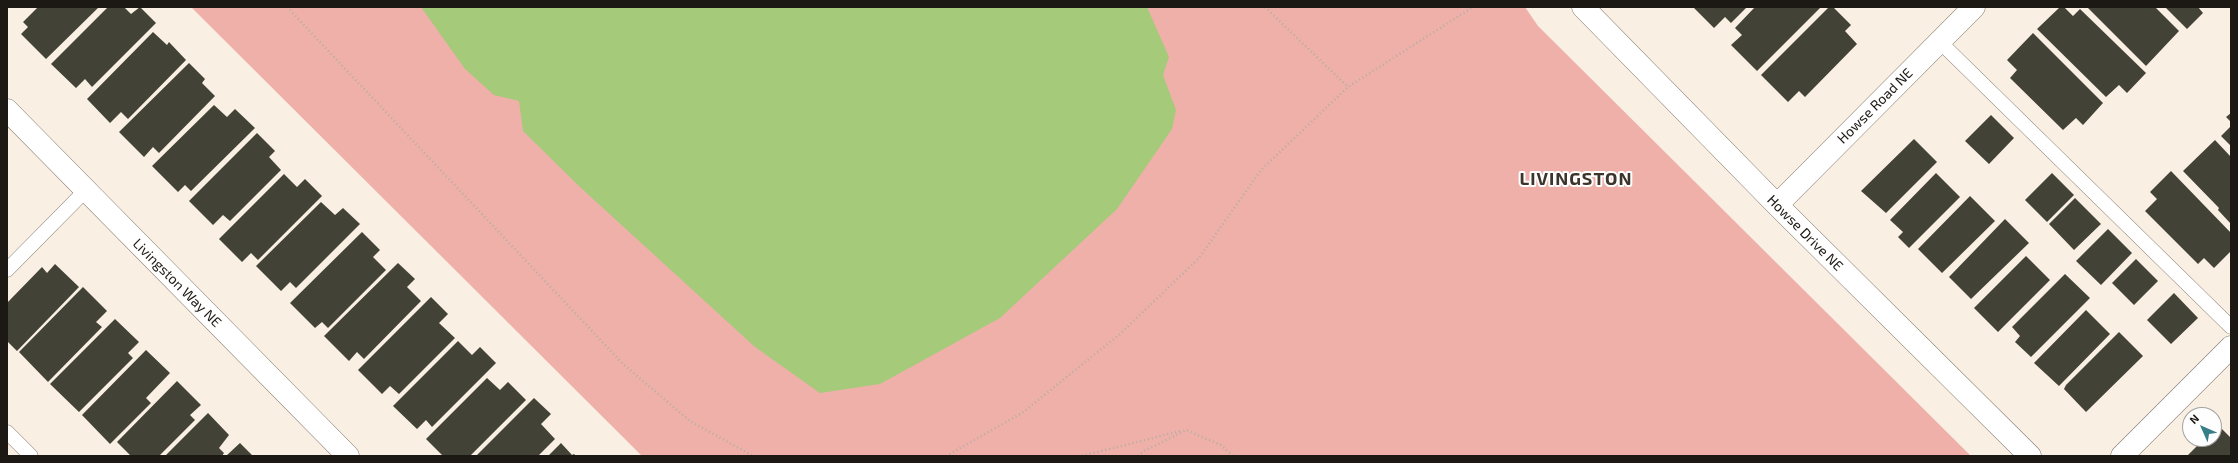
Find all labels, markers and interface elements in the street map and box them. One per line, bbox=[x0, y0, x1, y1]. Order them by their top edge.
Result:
street label: Howse Road NE bbox=[1834, 65, 1916, 147]
district label: LIVINGSTON bbox=[1520, 168, 1632, 190]
street label: Howse Drive NE bbox=[1763, 191, 1847, 275]
street label: Livingston Way NE bbox=[129, 235, 225, 331]
north arrow bbox=[2182, 407, 2222, 447]
text: N bbox=[2186, 411, 2201, 426]

